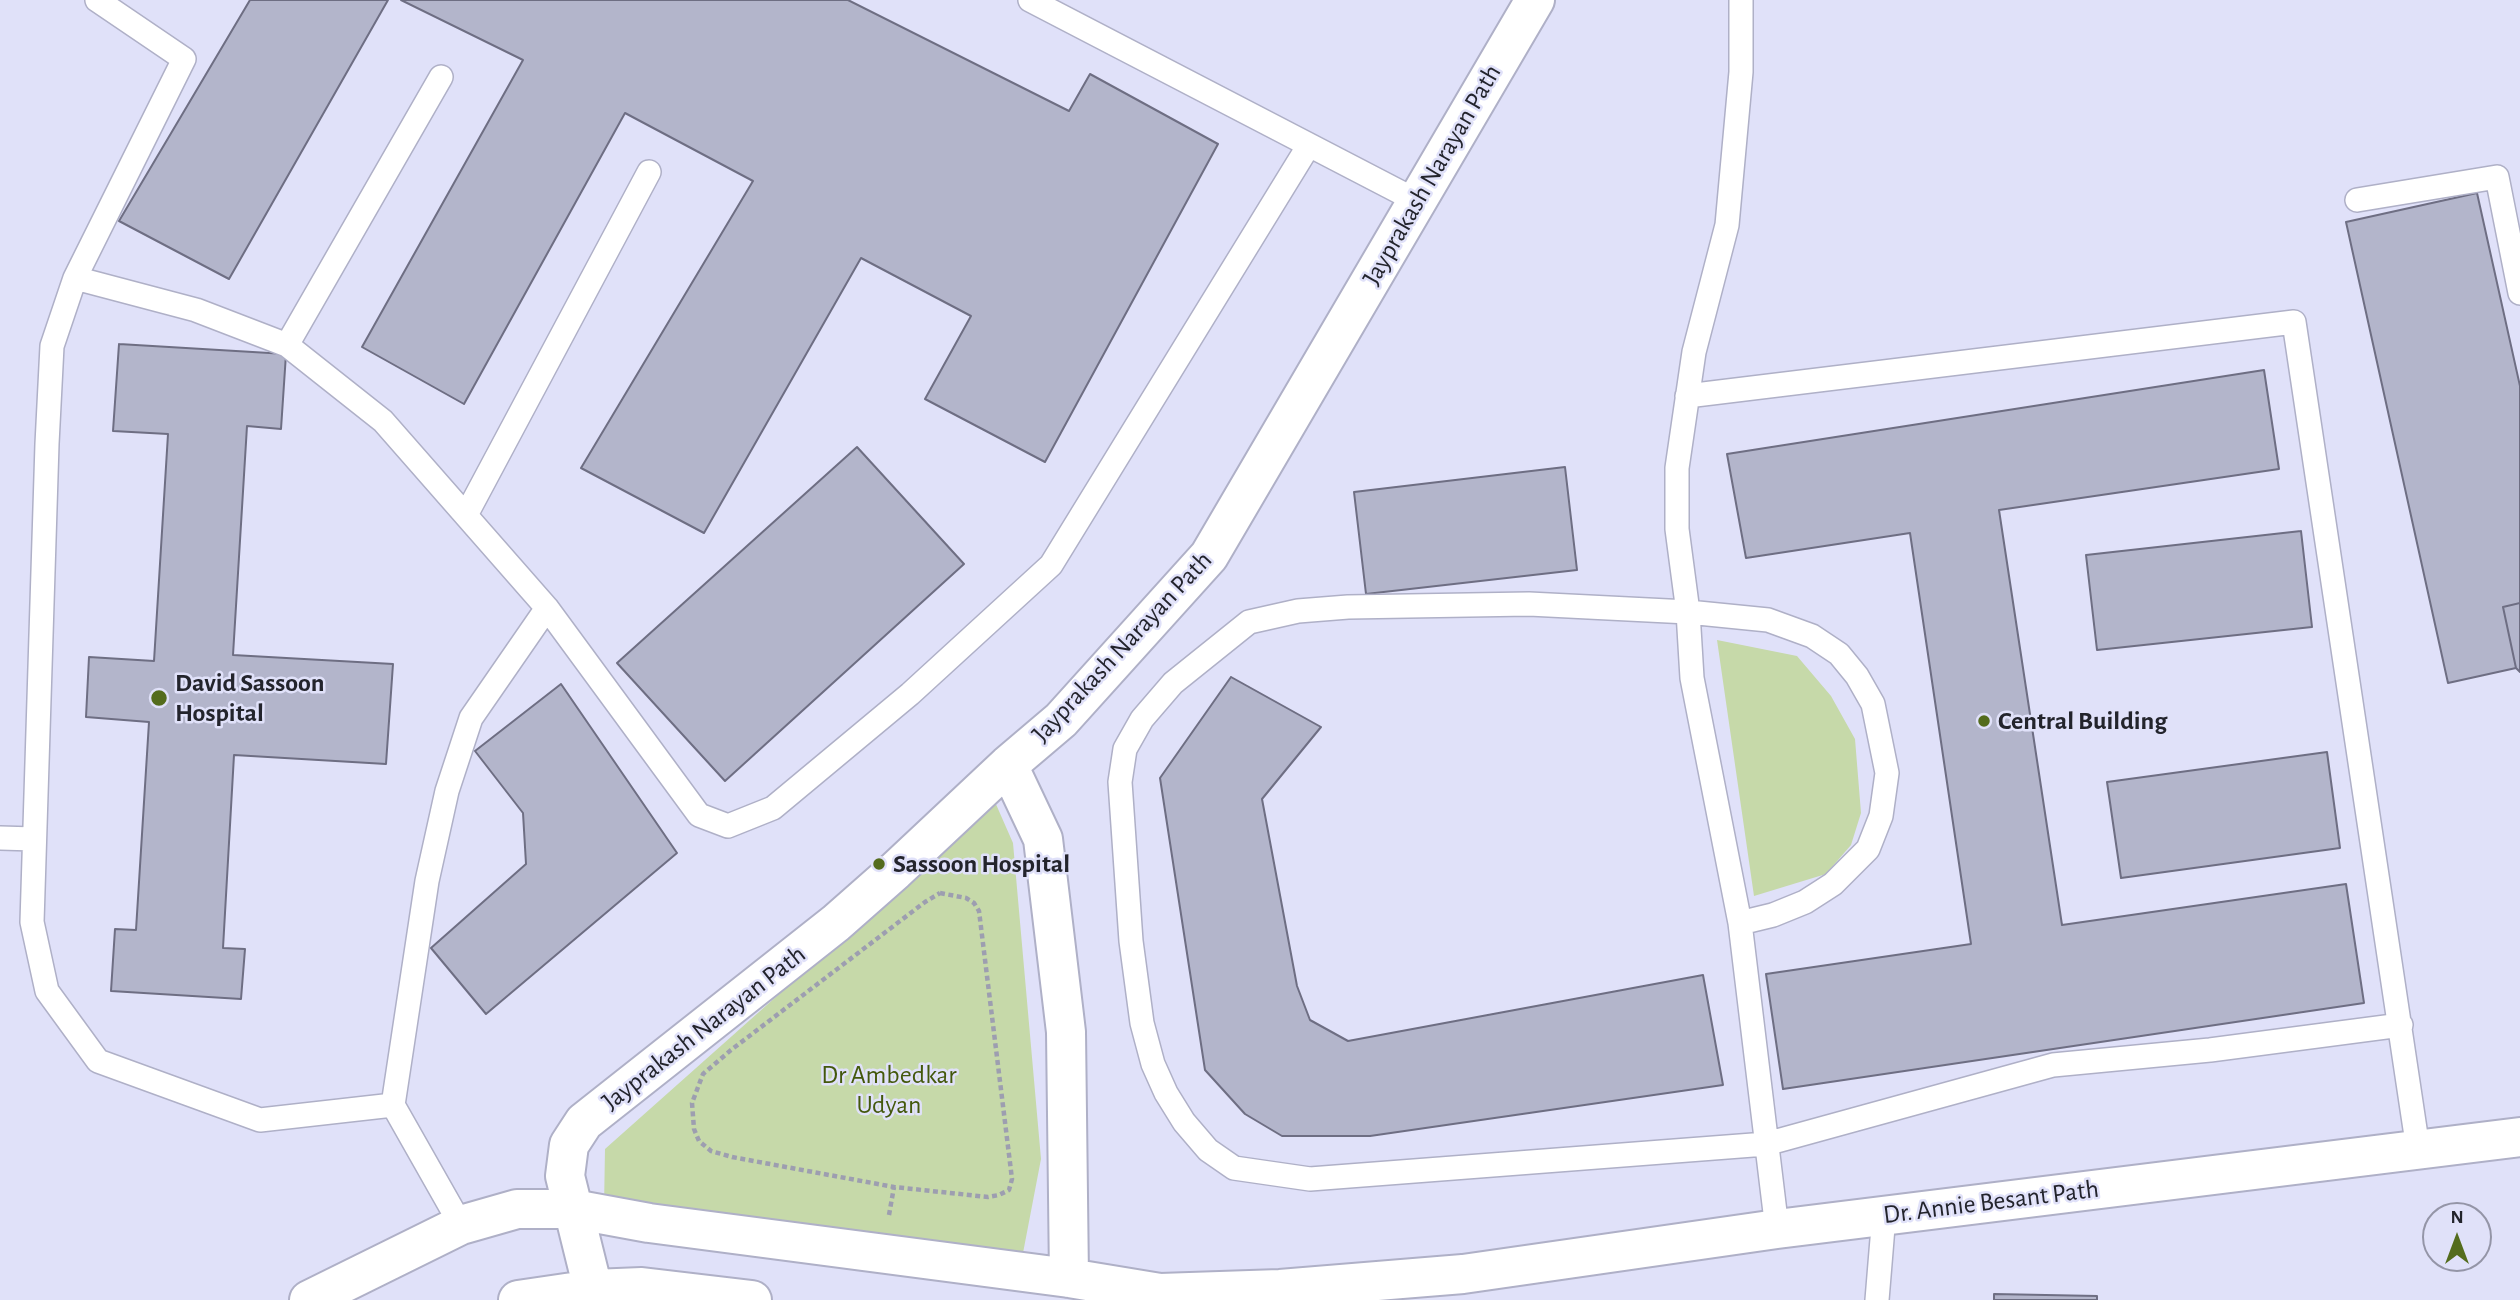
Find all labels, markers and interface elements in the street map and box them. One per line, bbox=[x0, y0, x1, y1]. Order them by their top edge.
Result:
street label: Jayprakash Narayan Path bbox=[1356, 59, 1508, 291]
street label: Jayprakash Narayan Path bbox=[1025, 545, 1219, 749]
place label: David Sassoon Hospital bbox=[175, 667, 324, 728]
marker: David Sassoon Hospital bbox=[149, 688, 169, 708]
place label: Central Building bbox=[1998, 705, 2167, 737]
marker: Central Building bbox=[1976, 713, 1992, 729]
place label: Sassoon Hospital bbox=[893, 848, 1070, 880]
marker: Sassoon Hospital bbox=[871, 856, 887, 872]
street label: Jayprakash Narayan Path bbox=[596, 939, 812, 1117]
park label: Dr Ambedkar Udyan bbox=[821, 1059, 957, 1120]
street label: Dr. Annie Besant Path bbox=[1881, 1173, 2101, 1231]
north arrow bbox=[2422, 1202, 2492, 1272]
text: N bbox=[2450, 1208, 2464, 1227]

